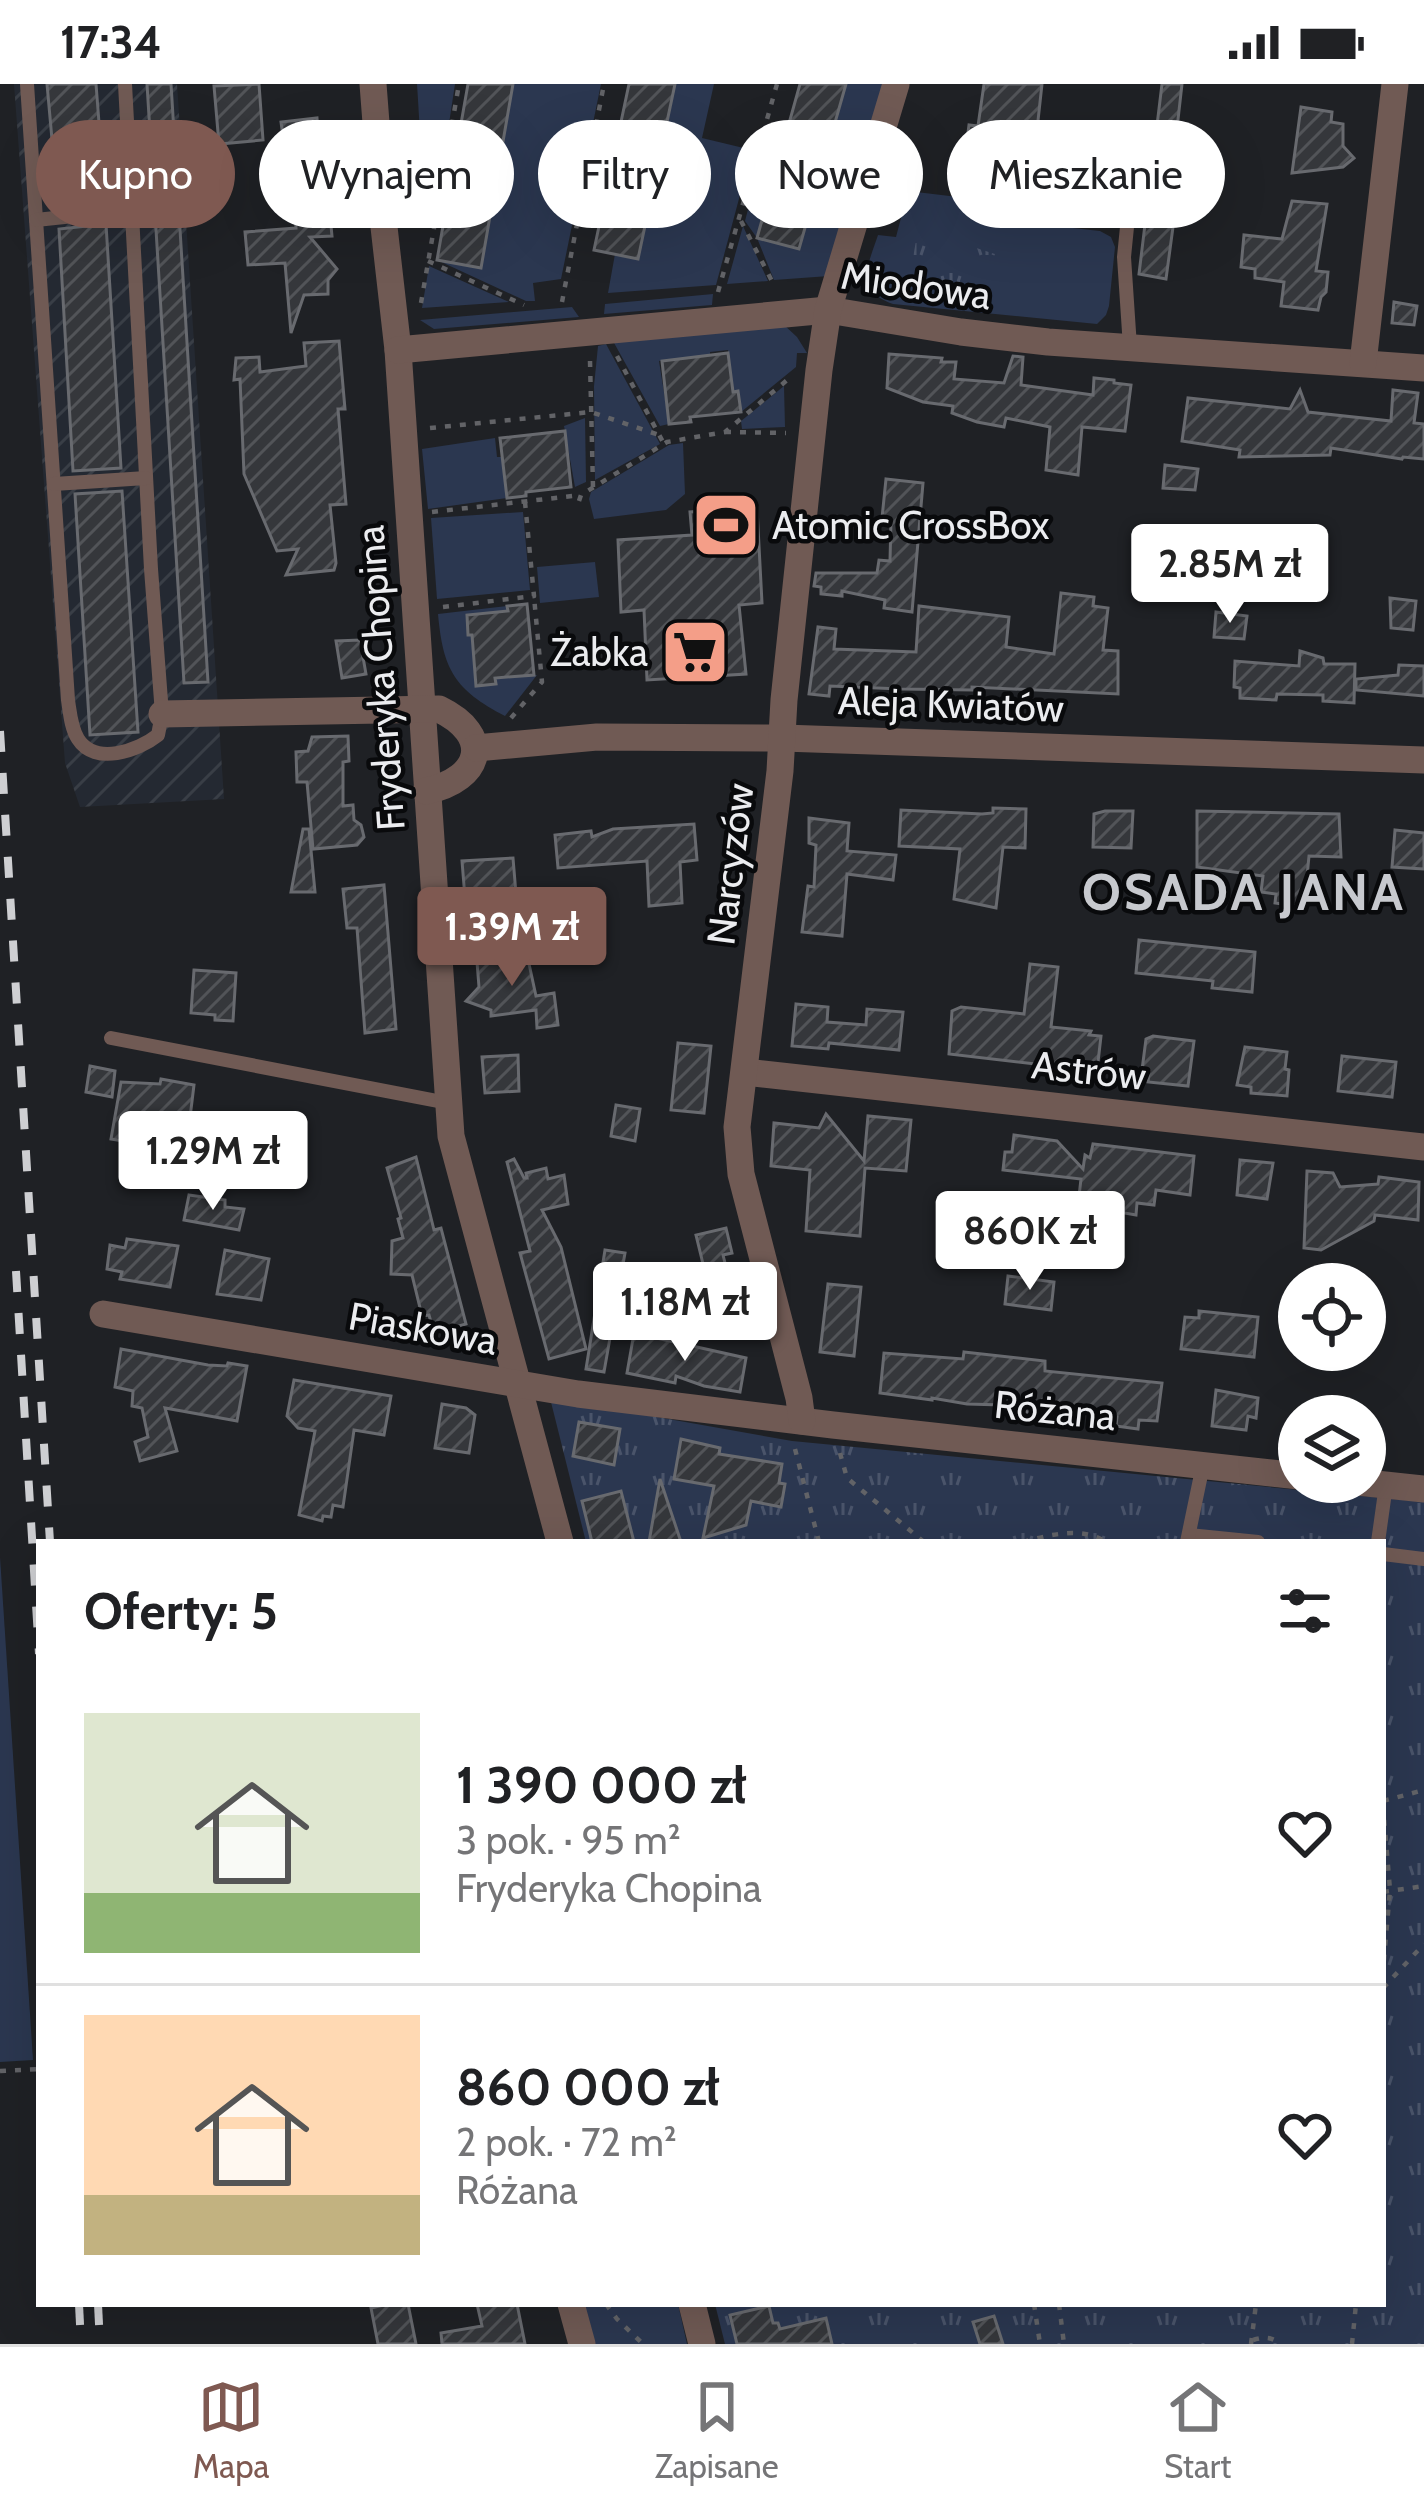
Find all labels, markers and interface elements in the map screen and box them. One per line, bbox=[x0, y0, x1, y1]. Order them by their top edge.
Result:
text: 17:34 bbox=[60, 15, 162, 69]
chip: Kupno bbox=[36, 120, 235, 228]
chip: Wynajem bbox=[259, 120, 514, 228]
chip: Filtry bbox=[538, 120, 711, 228]
chip: Nowe bbox=[735, 120, 923, 228]
chip: Mieszkanie bbox=[947, 120, 1225, 228]
street label: Miodowa bbox=[838, 251, 994, 319]
sports icon: Atomic CrossBox bbox=[691, 490, 761, 560]
place label: Atomic CrossBox bbox=[772, 501, 1050, 549]
street label: Fryderyka Chopina bbox=[345, 524, 415, 832]
pin: 2.85M zł bbox=[1106, 524, 1354, 626]
text: 2.85M zł bbox=[1158, 539, 1302, 587]
supermarket icon: Żabka bbox=[660, 617, 730, 687]
place label: Żabka bbox=[550, 628, 648, 676]
street label: Aleja Kwiatów bbox=[837, 676, 1065, 732]
street label: Narcyzów bbox=[696, 780, 764, 948]
district label: OSADA JANA bbox=[1082, 861, 1406, 923]
pin: 1.39M zł bbox=[388, 887, 636, 989]
text: 1.39M zł bbox=[444, 902, 580, 950]
street label: Astrów bbox=[1029, 1040, 1149, 1100]
pin: 1.29M zł bbox=[89, 1111, 337, 1213]
text: 1.29M zł bbox=[146, 1126, 280, 1174]
pin: 860K zł bbox=[919, 1191, 1141, 1293]
text: 860K zł bbox=[963, 1206, 1097, 1254]
pin: 1.18M zł bbox=[561, 1262, 809, 1364]
map controls bbox=[1278, 1263, 1386, 1503]
button: locate bbox=[1278, 1263, 1386, 1371]
text: 1.18M zł bbox=[620, 1277, 750, 1325]
street label: Piaskowa bbox=[345, 1291, 501, 1365]
street label: Różana bbox=[992, 1380, 1118, 1440]
button: layers bbox=[1278, 1395, 1386, 1503]
icon: filters bbox=[1272, 1578, 1338, 1644]
text: Oferty: 5 bbox=[84, 1580, 278, 1642]
text: 1 390 000 zł bbox=[456, 1754, 747, 1816]
icon: home bbox=[180, 1761, 324, 1905]
icon: heart bbox=[1272, 1800, 1338, 1866]
text: 3 pok. · 95 m² bbox=[456, 1816, 681, 1864]
text: Fryderyka Chopina bbox=[456, 1864, 762, 1912]
text: 860 000 zł bbox=[456, 2056, 720, 2118]
icon: home bbox=[180, 2063, 324, 2207]
icon: heart bbox=[1272, 2102, 1338, 2168]
text: 2 pok. · 72 m² bbox=[456, 2118, 677, 2166]
text: Różana bbox=[456, 2166, 578, 2214]
tab: Mapa bbox=[193, 2374, 269, 2486]
tab: Zapisane bbox=[655, 2374, 779, 2486]
tab: Start bbox=[1164, 2374, 1231, 2486]

